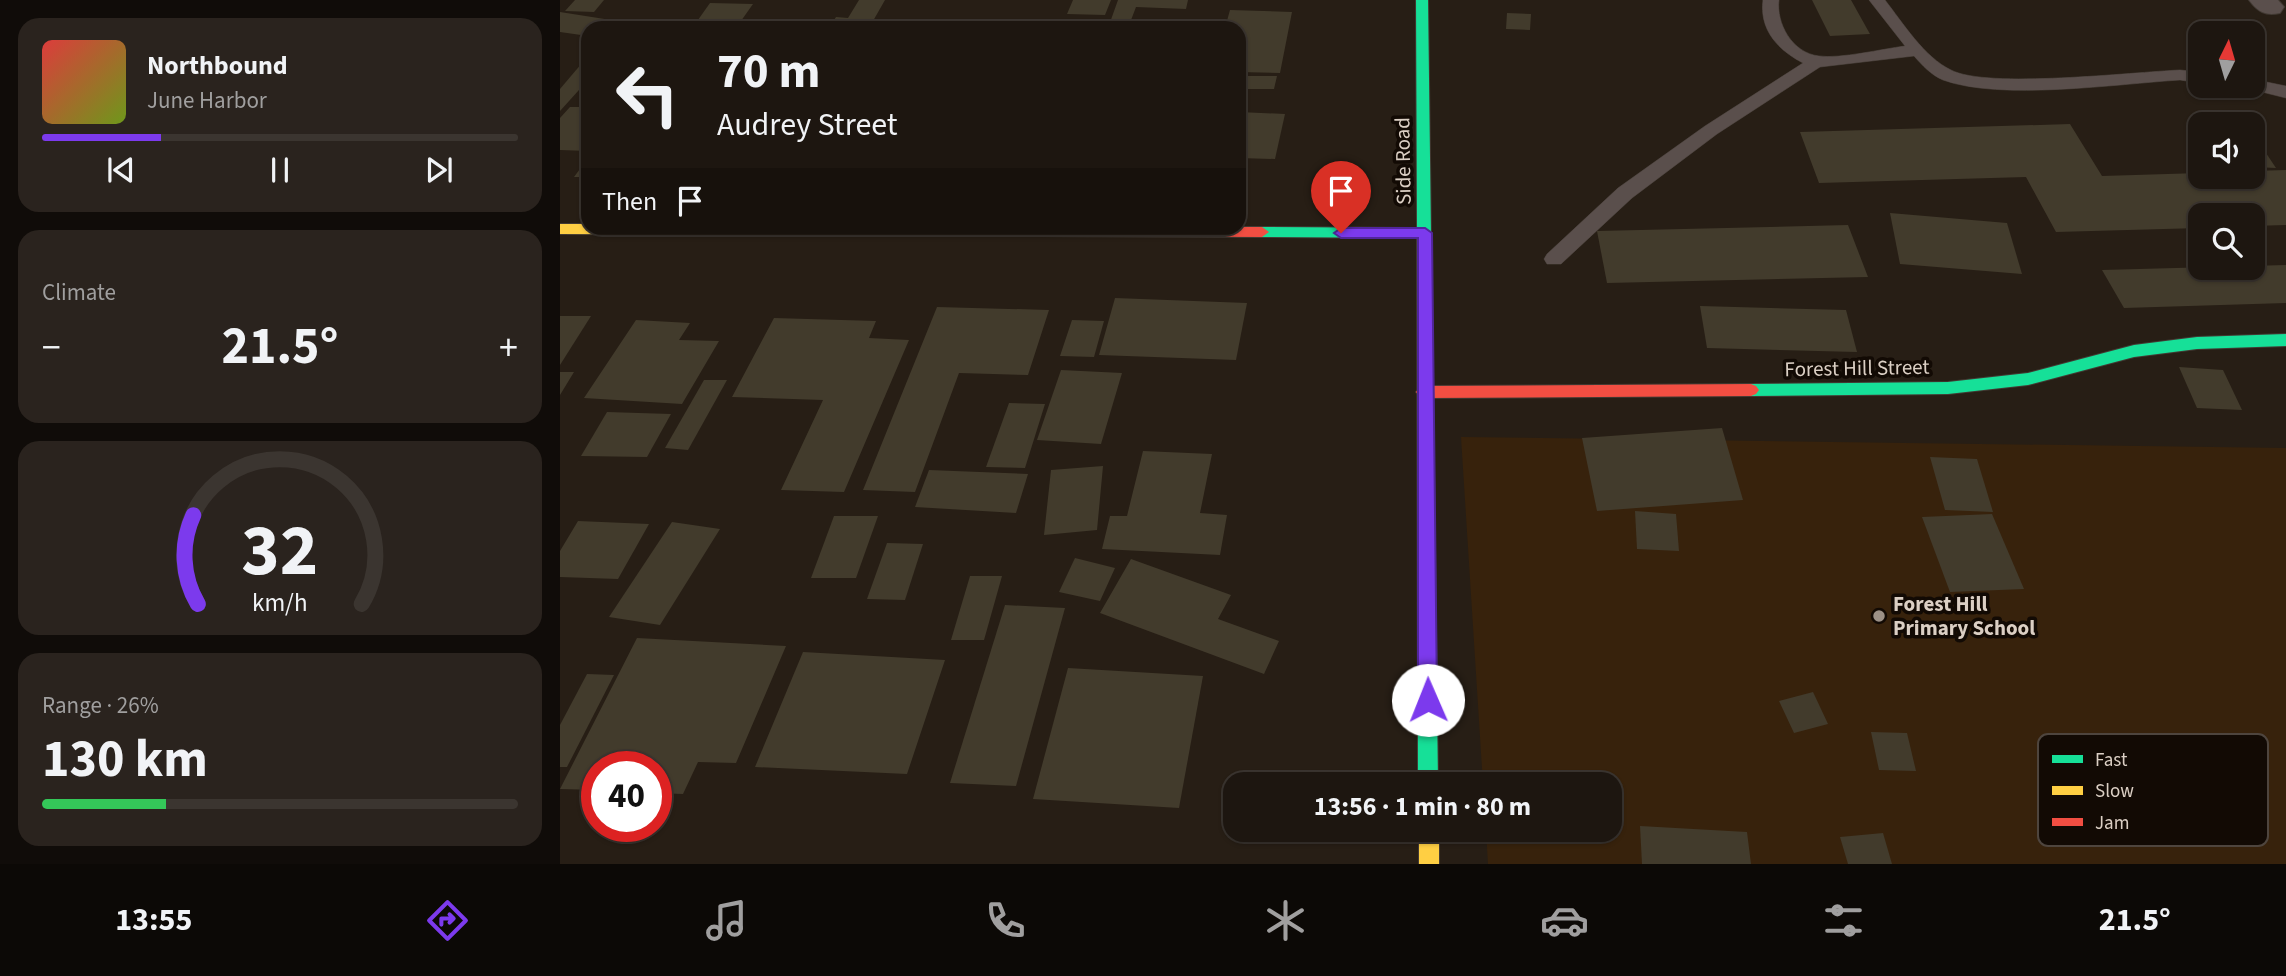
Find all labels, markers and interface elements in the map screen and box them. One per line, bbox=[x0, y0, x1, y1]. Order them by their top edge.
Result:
north arrow bbox=[2188, 21, 2264, 98]
map controls bbox=[2188, 21, 2265, 280]
text: 70 m bbox=[717, 37, 821, 107]
text: Northbound bbox=[147, 47, 288, 84]
icon: left bbox=[602, 49, 693, 140]
text: June Harbor bbox=[147, 84, 267, 117]
text: Audrey Street bbox=[717, 102, 898, 148]
button: sound bbox=[2188, 112, 2265, 189]
street label: Side Road bbox=[1387, 117, 1419, 205]
icon: previous bbox=[102, 151, 140, 189]
icon: pause bbox=[261, 151, 299, 189]
icon: next bbox=[420, 151, 458, 189]
pin bbox=[1311, 161, 1371, 233]
icon: arrive bbox=[1322, 172, 1360, 210]
icon: arrive bbox=[671, 182, 709, 220]
text: Then bbox=[602, 183, 657, 220]
button: search bbox=[2188, 203, 2265, 280]
text: Climate bbox=[42, 276, 116, 309]
text: 21.5° bbox=[222, 310, 338, 384]
text: − bbox=[42, 321, 61, 375]
text: + bbox=[499, 321, 518, 375]
street label: Forest Hill Street bbox=[1784, 352, 1930, 384]
text: 32 bbox=[242, 499, 318, 603]
text: km/h bbox=[252, 585, 308, 621]
place label: Forest Hill Primary School bbox=[1893, 589, 2035, 643]
marker: Forest Hill Primary School bbox=[1871, 608, 1887, 624]
position arrow bbox=[1391, 663, 1465, 737]
text: Range · 26% bbox=[42, 689, 159, 722]
text: 130 km bbox=[42, 723, 208, 797]
legend bbox=[2038, 734, 2268, 846]
text: Fast bbox=[2095, 747, 2128, 774]
speed limit sign: 40 bbox=[581, 751, 672, 842]
text: Slow bbox=[2095, 778, 2134, 805]
text: 13:56 · 1 min · 80 m bbox=[1314, 788, 1531, 825]
text: Jam bbox=[2095, 810, 2129, 837]
icon: directions bbox=[423, 896, 472, 945]
icon: music bbox=[702, 896, 751, 945]
icon: phone bbox=[981, 896, 1030, 945]
icon: climate bbox=[1261, 896, 1310, 945]
icon: car bbox=[1540, 896, 1589, 945]
icon: filters bbox=[1819, 896, 1868, 945]
text: 13:55 bbox=[115, 897, 192, 943]
text: 21.5° bbox=[2099, 897, 2171, 943]

